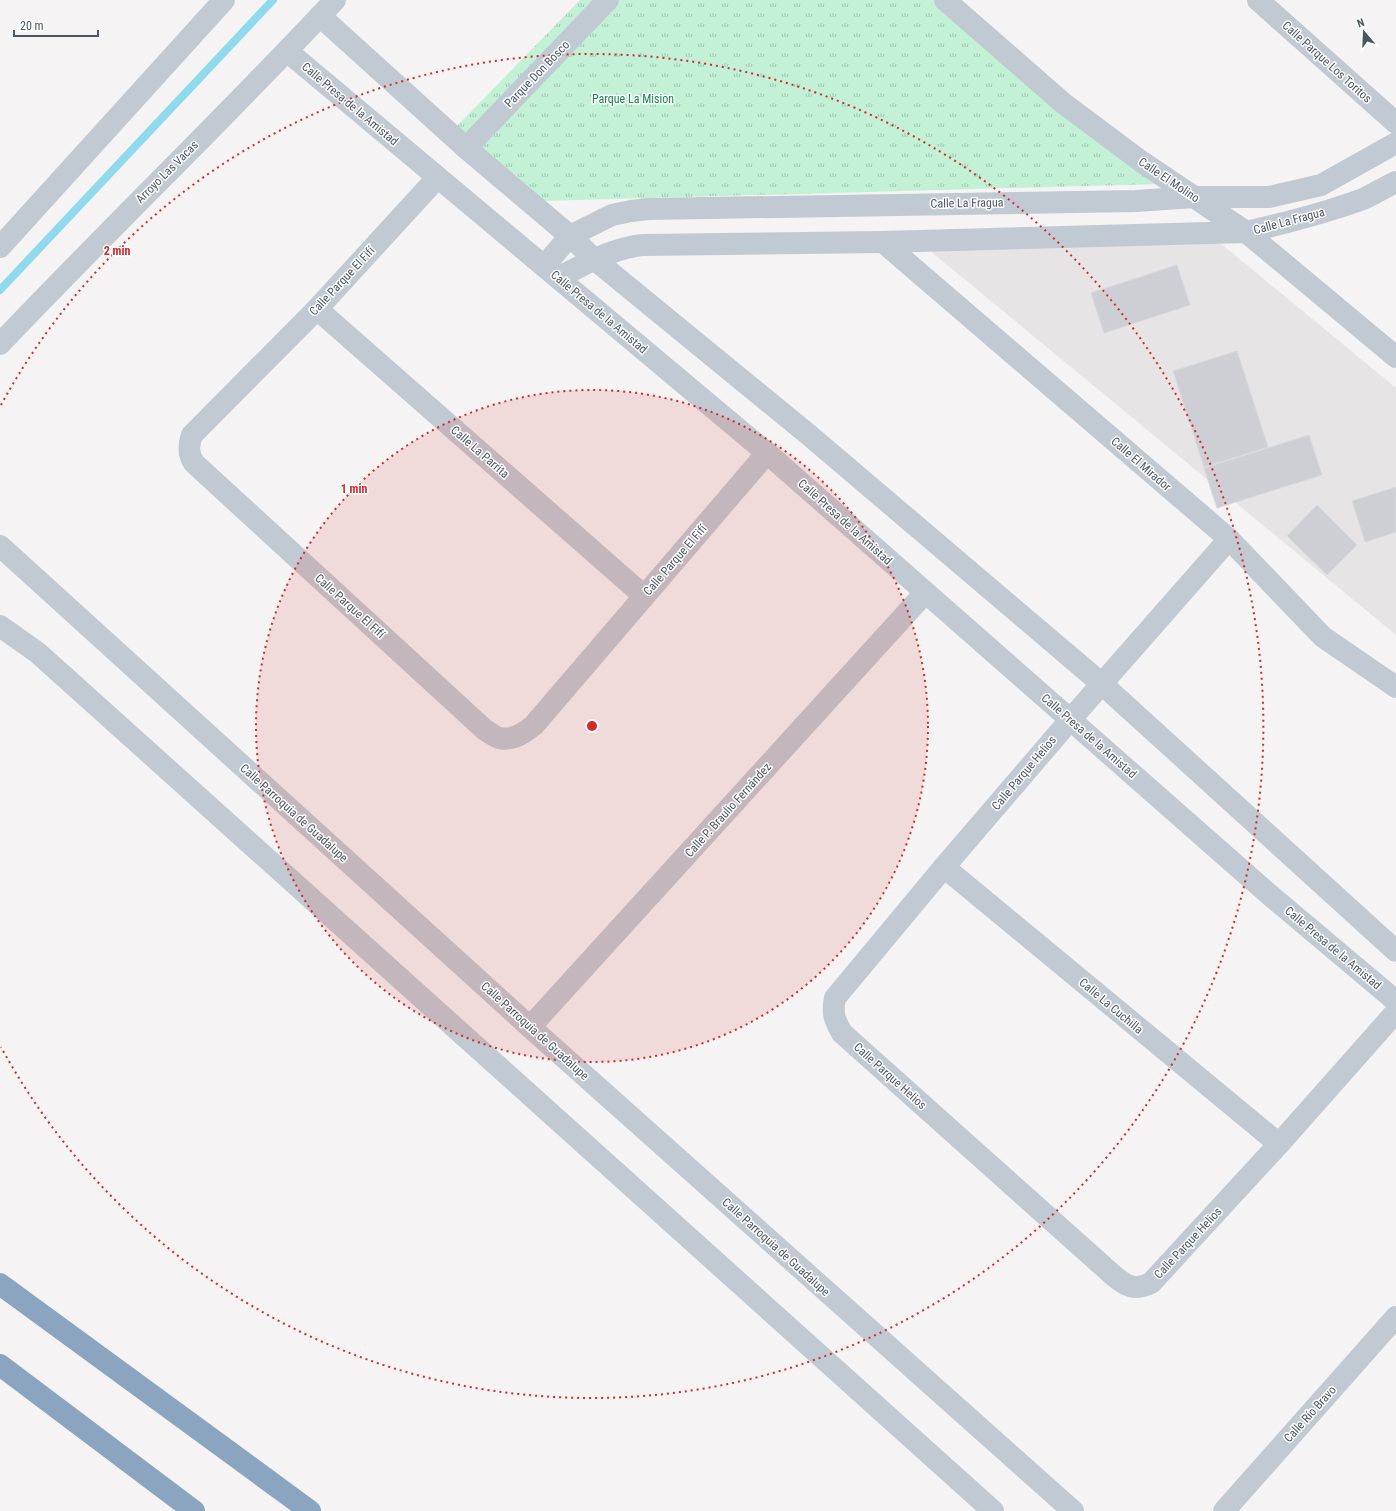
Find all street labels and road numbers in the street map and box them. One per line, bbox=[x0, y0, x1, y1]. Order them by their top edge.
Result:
street label: Calle Parque Los Toritos bbox=[1279, 18, 1375, 106]
street label: Parque Don Bosco bbox=[502, 38, 572, 110]
street label: Calle Presa de la Amistad bbox=[299, 60, 401, 148]
street label: Arroyo Las Vacas bbox=[133, 138, 201, 206]
street label: Calle El Molino bbox=[1136, 155, 1202, 205]
street label: Calle La Fragua bbox=[930, 195, 1004, 211]
street label: Calle La Fragua bbox=[1252, 205, 1326, 237]
street label: Calle Parque El Fifí bbox=[306, 243, 378, 318]
street label: Calle Presa de la Amistad bbox=[548, 268, 650, 356]
street label: Calle La Parrita bbox=[448, 423, 512, 481]
street label: Calle El Mirador bbox=[1108, 434, 1174, 494]
street label: Calle Presa de la Amistad bbox=[795, 476, 895, 568]
street label: Calle Parque El Fifí bbox=[640, 521, 710, 598]
street label: Calle Parque El Fifí bbox=[312, 571, 389, 642]
street label: Calle Presa de la Amistad bbox=[1039, 691, 1139, 781]
street label: Calle Parque Helios bbox=[989, 733, 1059, 813]
street label: Calle P. Braulio Fernández bbox=[682, 760, 774, 860]
street label: Calle Parroquia de Guadalupe bbox=[237, 761, 351, 865]
street label: Calle Presa de la Amistad bbox=[1282, 904, 1384, 992]
street label: Calle La Cuchilla bbox=[1076, 975, 1146, 1037]
street label: Calle Parroquia de Guadalupe bbox=[478, 979, 592, 1083]
street label: Calle Parque Helios bbox=[851, 1040, 929, 1112]
street label: Calle Parroquia de Guadalupe bbox=[719, 1195, 833, 1299]
street label: Calle Parque Helios bbox=[1151, 1204, 1225, 1282]
street label: Calle Río Bravo bbox=[1281, 1383, 1339, 1445]

